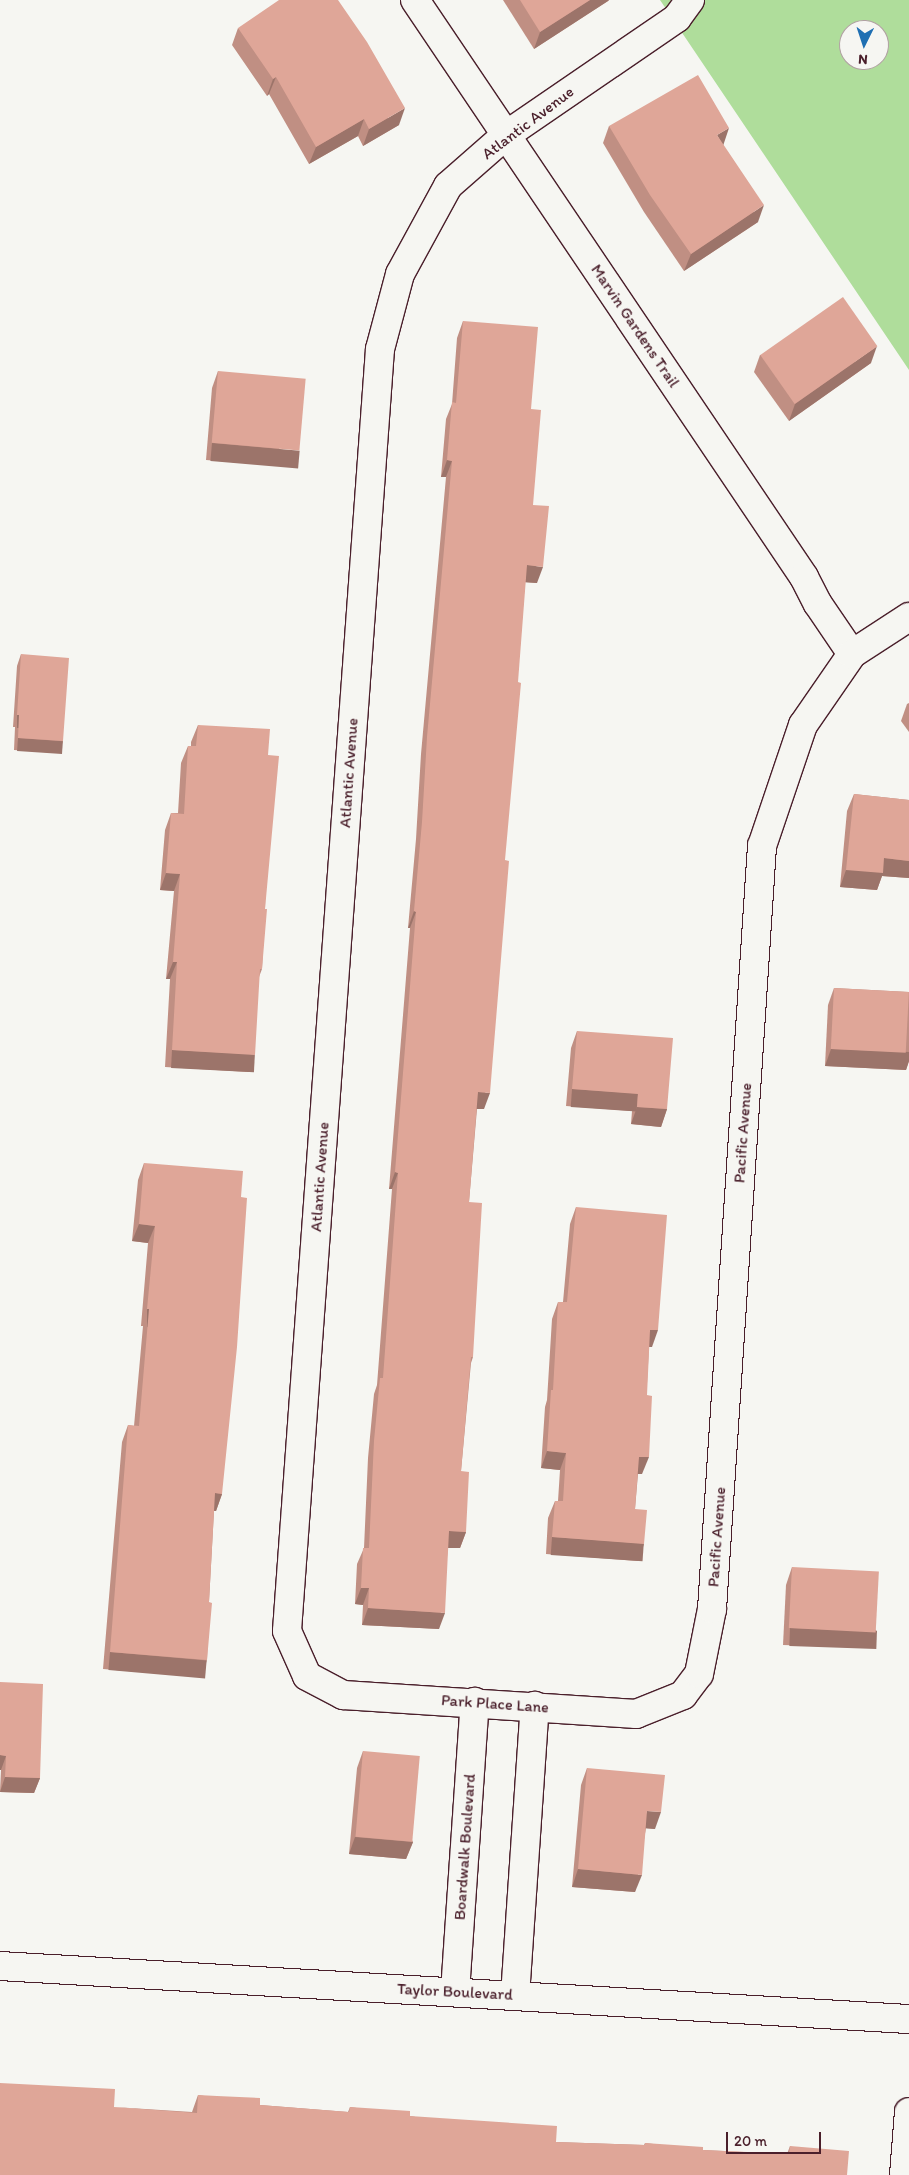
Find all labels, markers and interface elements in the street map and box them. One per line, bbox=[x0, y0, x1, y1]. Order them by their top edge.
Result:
north arrow bbox=[839, 20, 889, 70]
text: N bbox=[858, 51, 868, 68]
street label: Atlantic Avenue bbox=[479, 82, 577, 164]
street label: Marvin Gardens Trail bbox=[587, 261, 683, 391]
street label: Atlantic Avenue bbox=[336, 718, 362, 828]
street label: Pacific Avenue bbox=[730, 1083, 756, 1183]
street label: Atlantic Avenue bbox=[307, 1122, 333, 1232]
street label: Pacific Avenue bbox=[704, 1487, 730, 1587]
street label: Park Place Lane bbox=[440, 1691, 550, 1717]
street label: Boardwalk Boulevard bbox=[450, 1773, 480, 1921]
street label: Taylor Boulevard bbox=[397, 1979, 513, 2005]
scale bar bbox=[729, 2122, 824, 2154]
text: 20 m bbox=[734, 2132, 767, 2150]

